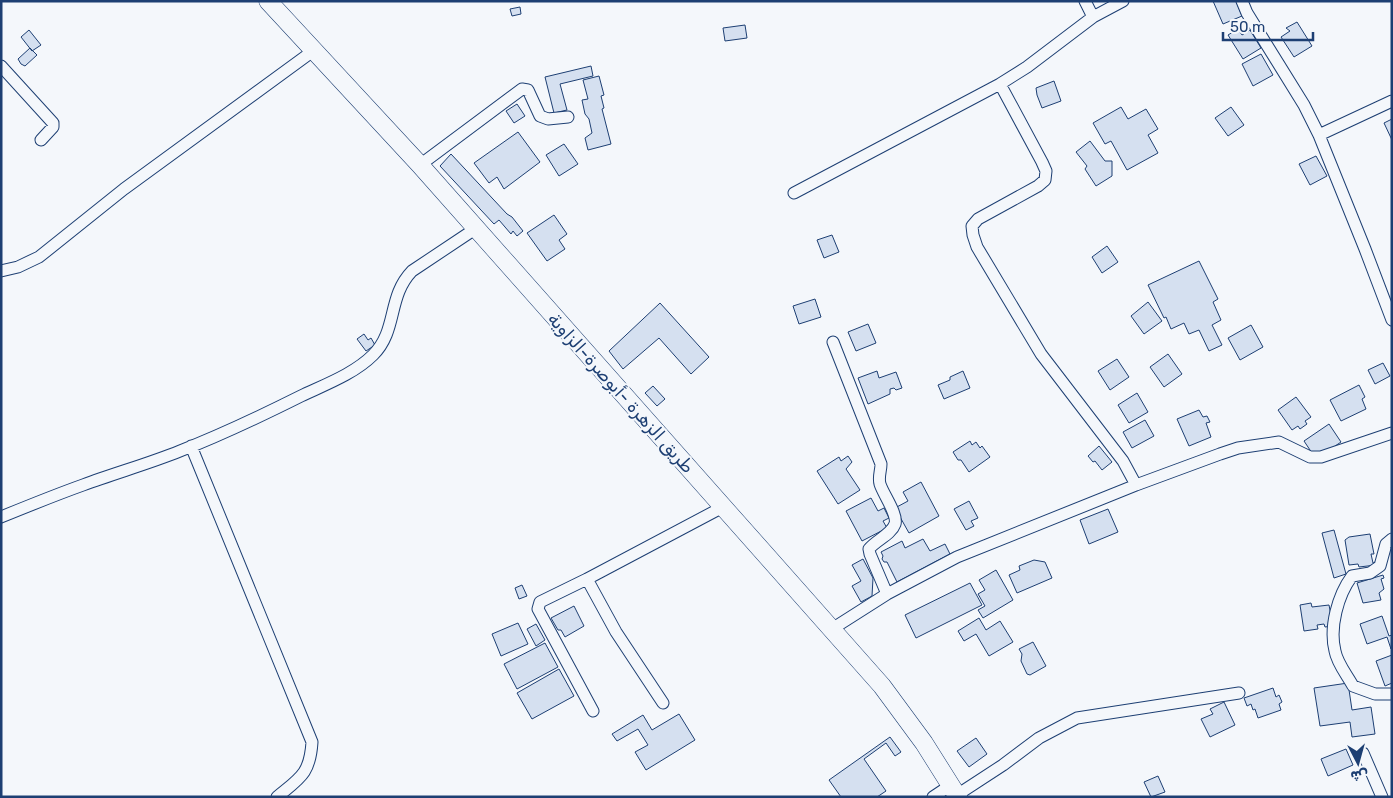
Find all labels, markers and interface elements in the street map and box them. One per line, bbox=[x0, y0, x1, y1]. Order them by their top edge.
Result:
scale bar bbox=[1223, 10, 1313, 42]
text: 50 m bbox=[1230, 18, 1265, 36]
street label: طريق الزهرة -أبوصرة-الزاوية bbox=[543, 308, 699, 478]
north arrow bbox=[1333, 738, 1383, 788]
text: ش bbox=[1349, 766, 1369, 785]

